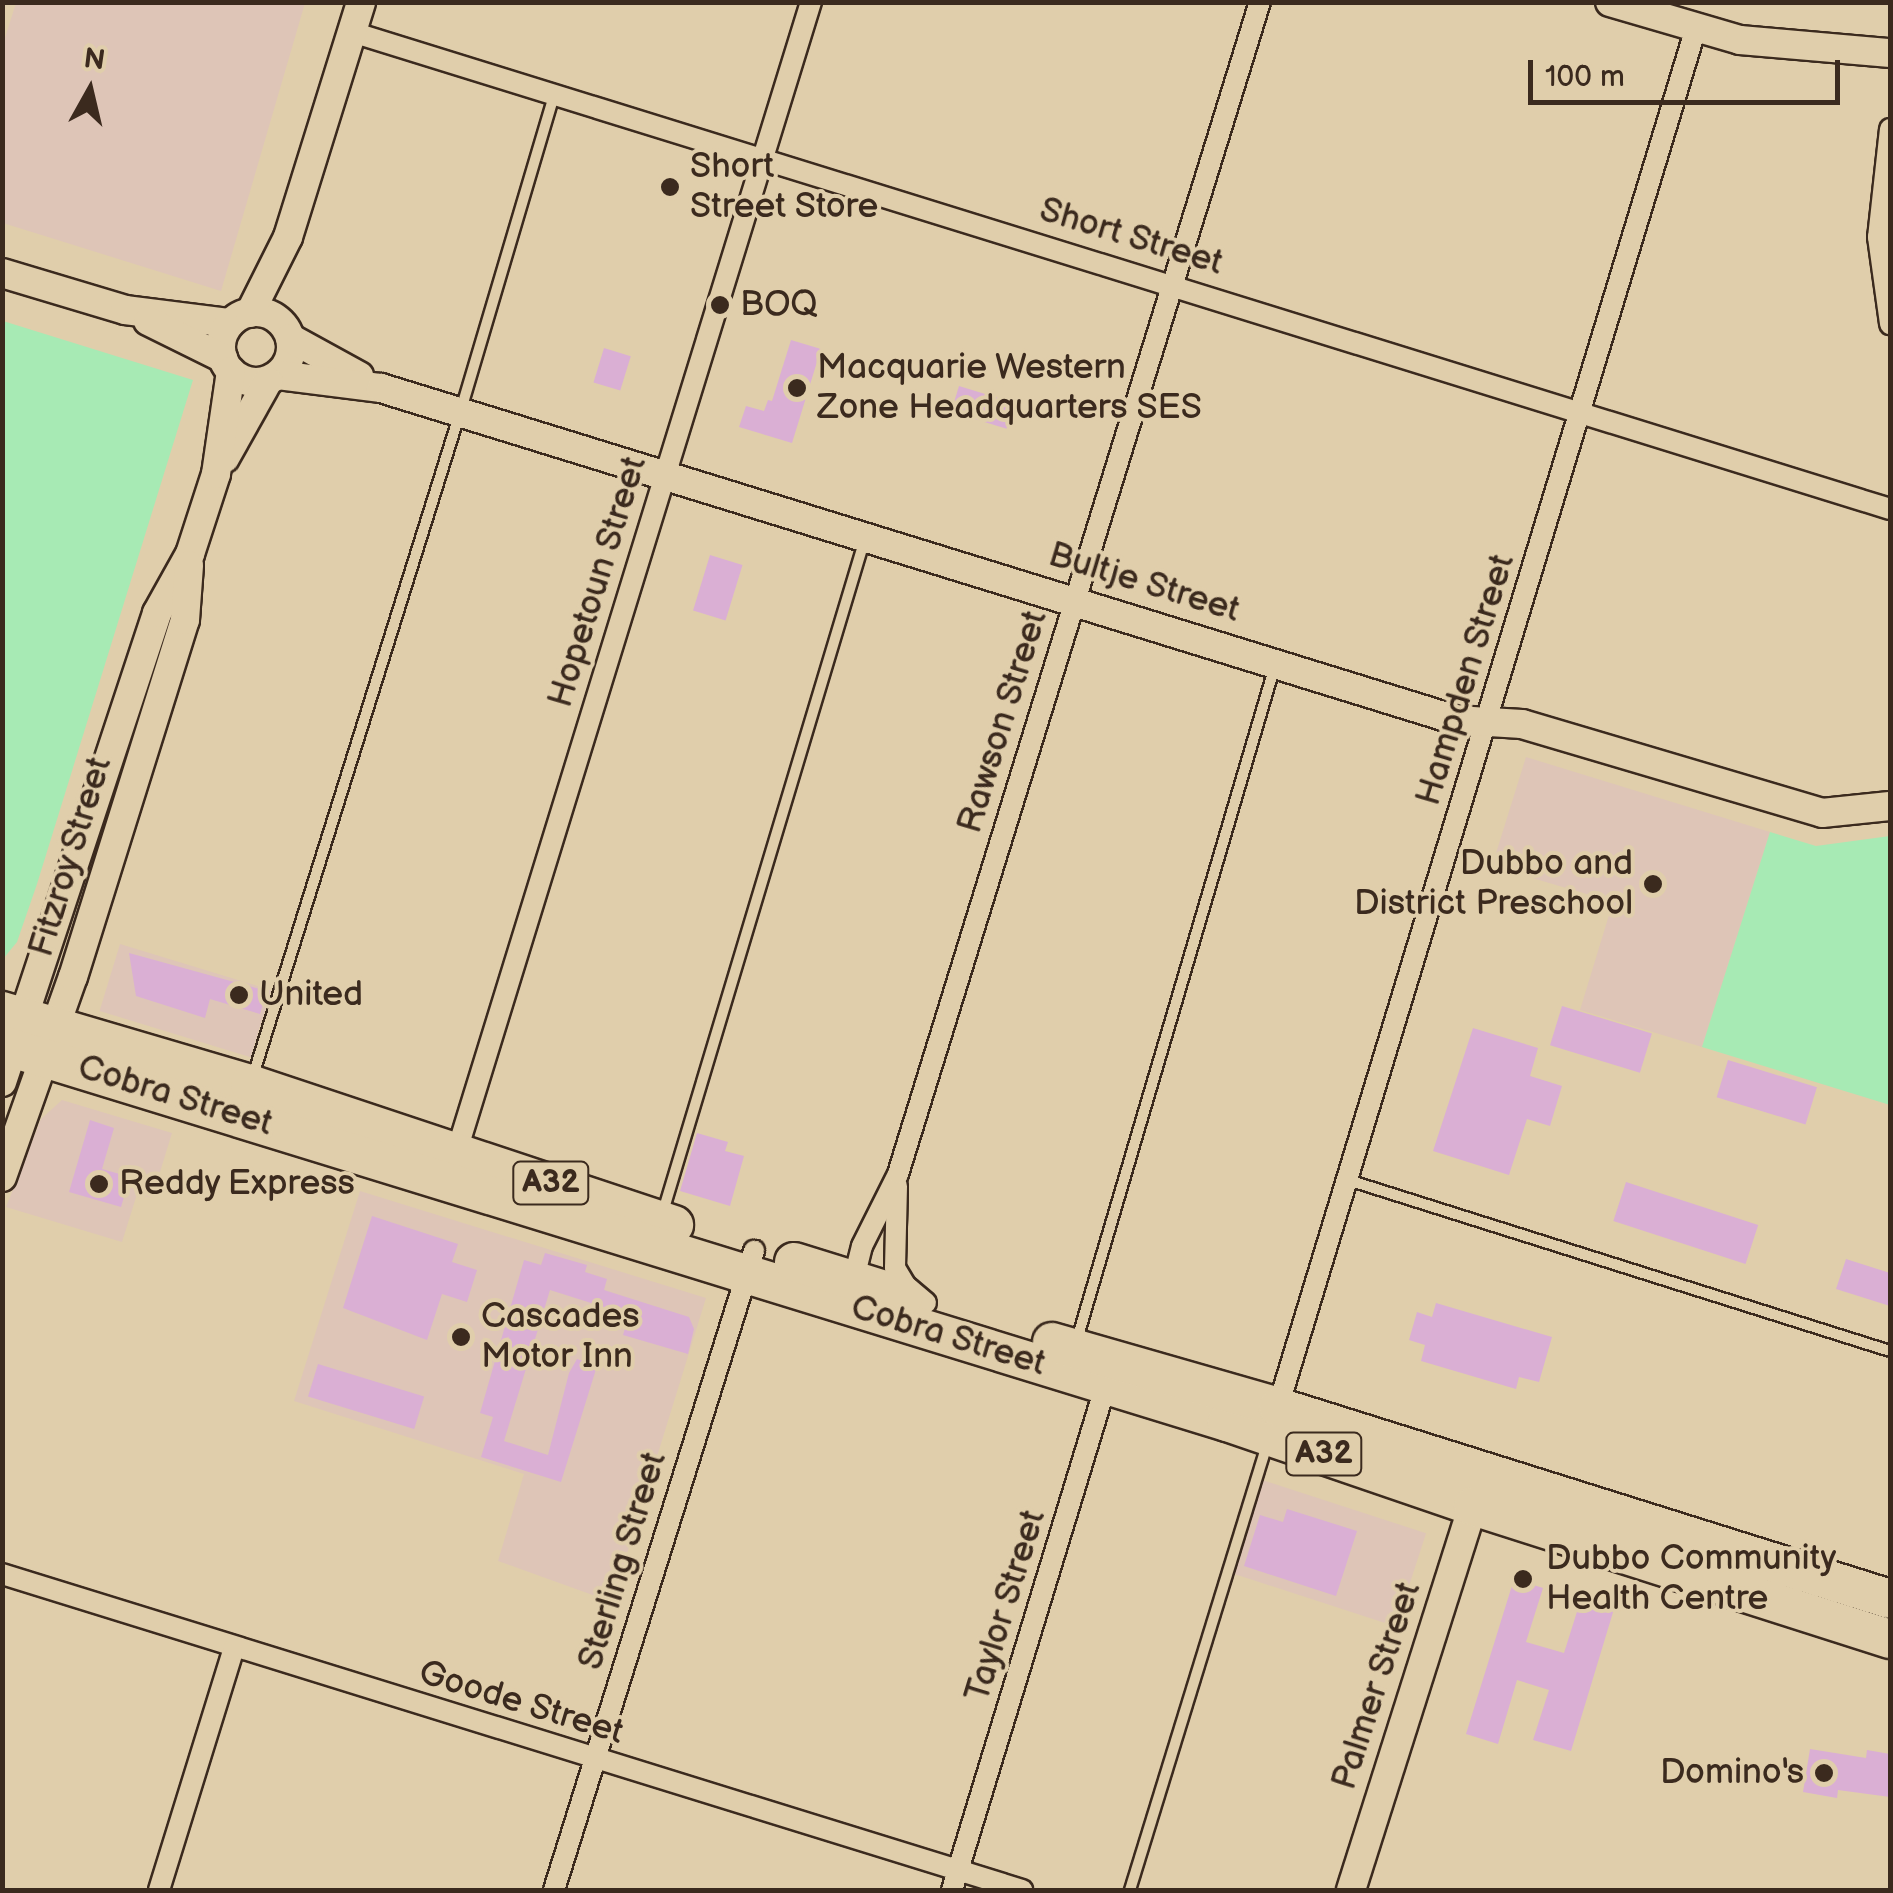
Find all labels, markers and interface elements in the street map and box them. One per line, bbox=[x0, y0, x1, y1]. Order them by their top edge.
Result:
north arrow bbox=[40, 40, 140, 140]
scale bar bbox=[1533, 40, 1846, 102]
text: N bbox=[82, 42, 107, 78]
text: 100 m bbox=[1545, 59, 1625, 95]
place label: Short Street Store bbox=[690, 146, 879, 228]
marker: Short Street Store bbox=[659, 176, 681, 198]
street label: Short Street bbox=[1034, 189, 1228, 285]
place label: BOQ bbox=[740, 284, 818, 326]
marker: BOQ bbox=[709, 294, 731, 316]
place label: Macquarie Western Zone Headquarters SES bbox=[817, 347, 1203, 429]
marker: Macquarie Western Zone Headquarters SES bbox=[786, 377, 808, 399]
street label: Hopetoun Street bbox=[540, 451, 656, 713]
street label: Bultje Street bbox=[1043, 534, 1245, 632]
street label: Hampden Street bbox=[1408, 549, 1524, 811]
street label: Rawson Street bbox=[949, 606, 1057, 838]
street label: Fitzroy Street bbox=[20, 751, 122, 963]
place label: Dubbo and District Preschool bbox=[1354, 843, 1633, 925]
marker: Dubbo and District Preschool bbox=[1642, 873, 1664, 895]
place label: United bbox=[259, 974, 363, 1016]
marker: United bbox=[228, 984, 250, 1006]
street label: Cobra Street bbox=[72, 1046, 278, 1146]
road number: A32 bbox=[511, 1156, 591, 1210]
place label: Reddy Express bbox=[119, 1163, 357, 1205]
marker: Reddy Express bbox=[88, 1173, 110, 1195]
street label: Cobra Street bbox=[845, 1286, 1051, 1386]
place label: Cascades Motor Inn bbox=[481, 1296, 640, 1378]
marker: Cascades Motor Inn bbox=[450, 1326, 472, 1348]
road number: A32 bbox=[1284, 1427, 1364, 1481]
street label: Sterling Street bbox=[570, 1447, 676, 1675]
street label: Taylor Street bbox=[957, 1505, 1055, 1707]
place label: Dubbo Community Health Centre bbox=[1546, 1538, 1836, 1620]
marker: Dubbo Community Health Centre bbox=[1510, 1566, 1536, 1592]
street label: Palmer Street bbox=[1324, 1577, 1430, 1795]
street label: Goode Street bbox=[413, 1652, 629, 1754]
place label: Domino's bbox=[1660, 1752, 1804, 1794]
marker: Domino's bbox=[1813, 1762, 1835, 1784]

